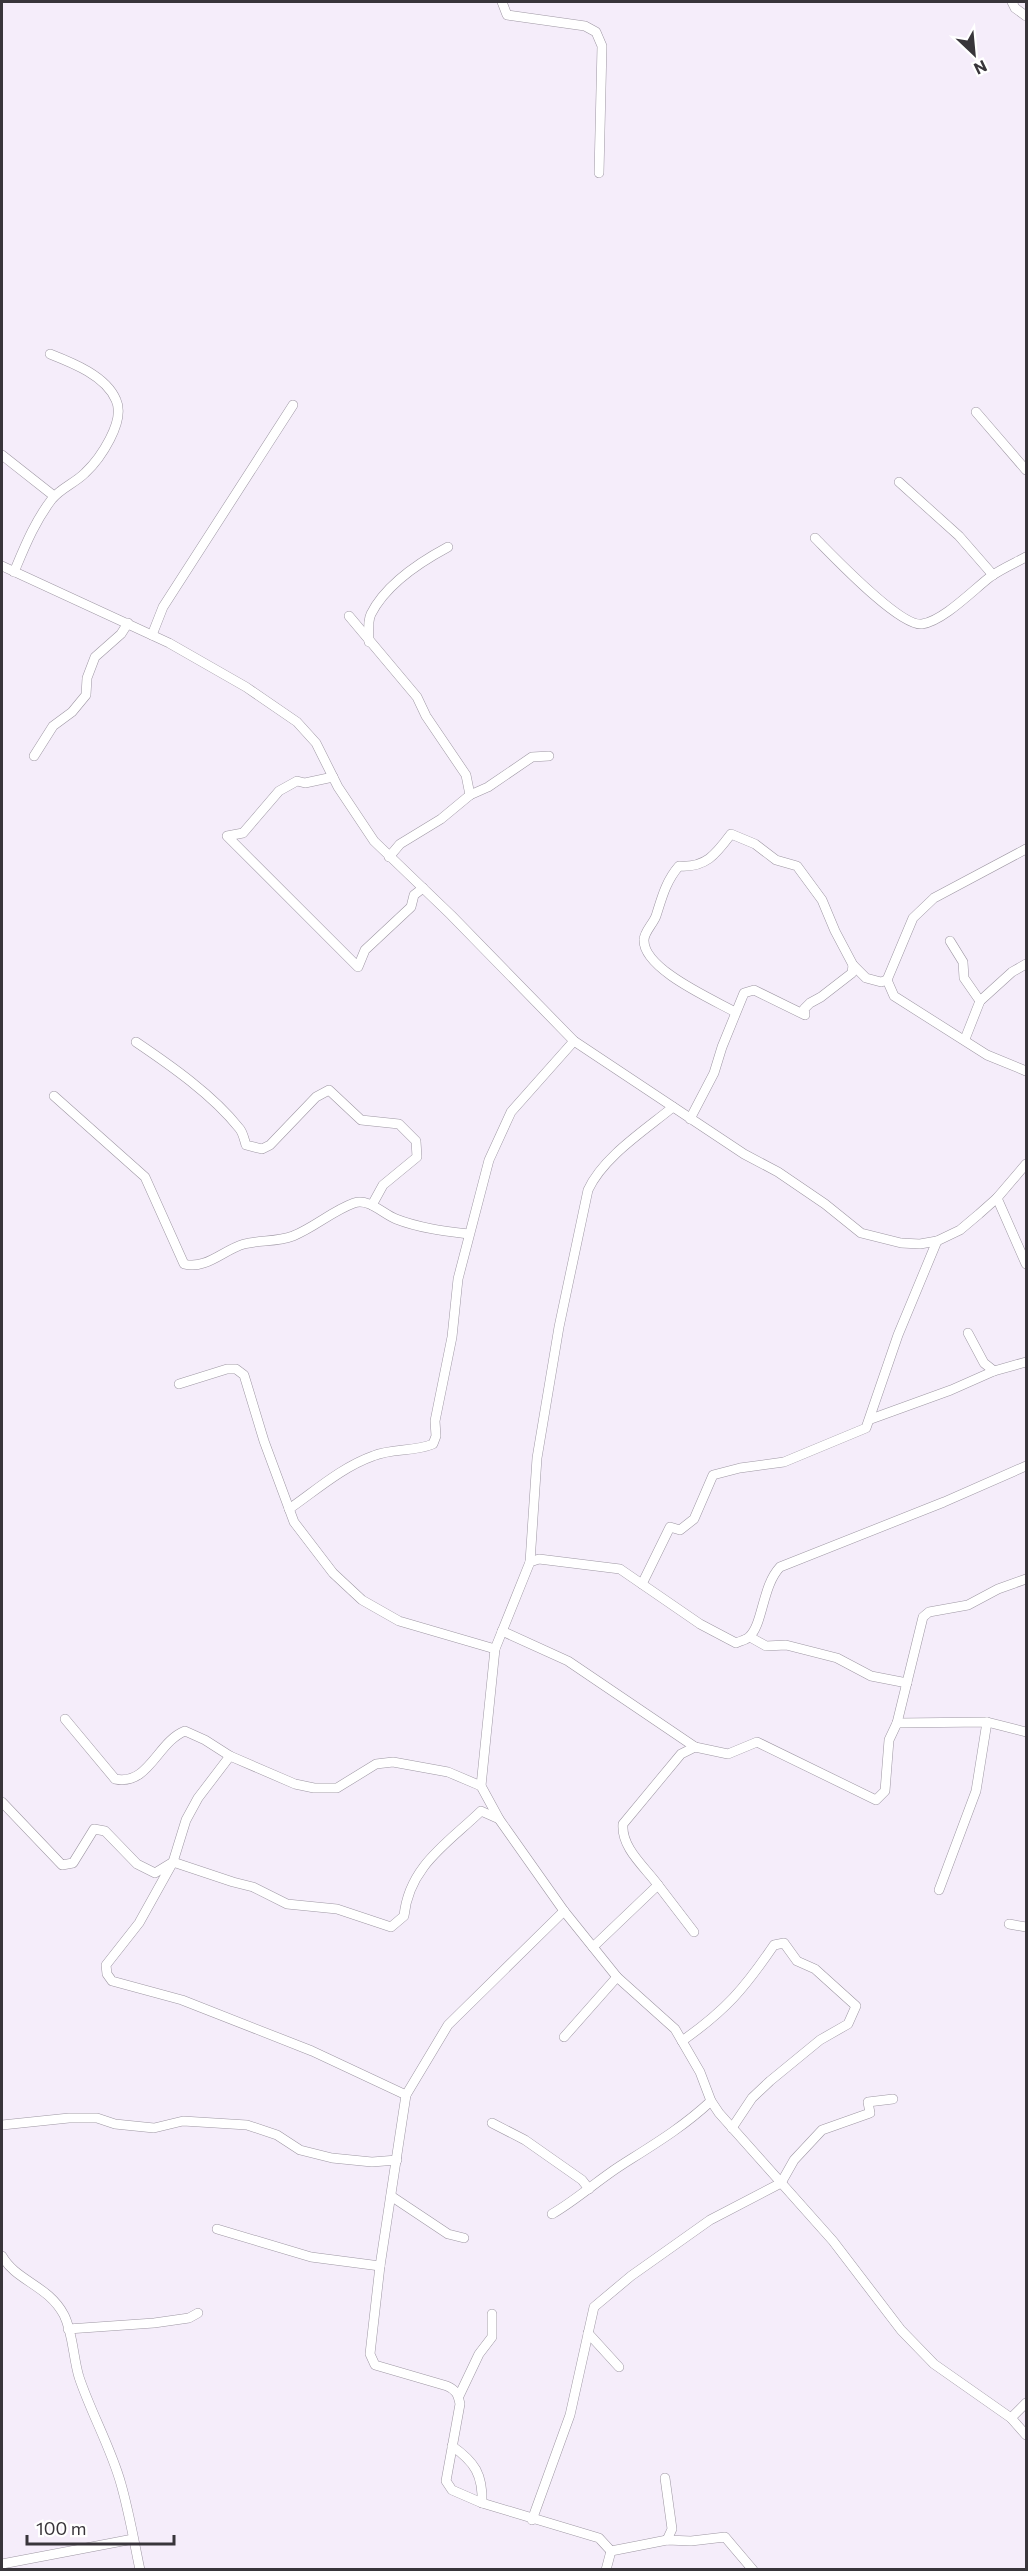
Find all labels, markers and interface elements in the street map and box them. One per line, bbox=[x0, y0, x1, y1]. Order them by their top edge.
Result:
north arrow bbox=[944, 24, 1004, 84]
text: N bbox=[971, 57, 990, 79]
scale bar bbox=[27, 2508, 174, 2546]
text: 100 m bbox=[36, 2517, 86, 2539]

